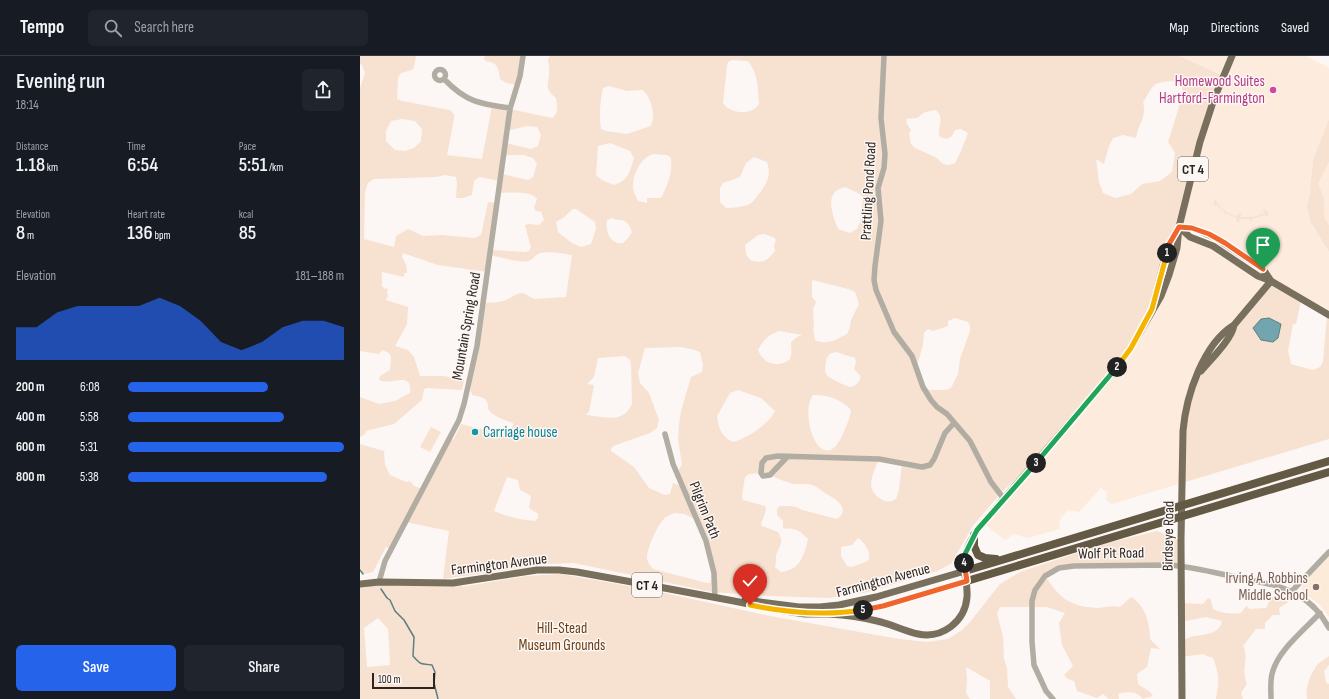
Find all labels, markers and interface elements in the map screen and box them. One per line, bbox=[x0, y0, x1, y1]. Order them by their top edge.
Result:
search box bbox=[88, 10, 368, 46]
text: Tempo bbox=[20, 16, 64, 39]
icon: search bbox=[102, 17, 124, 39]
text: Search here bbox=[134, 18, 194, 37]
text: Map bbox=[1169, 19, 1189, 36]
text: Directions bbox=[1211, 19, 1259, 36]
text: Saved bbox=[1281, 19, 1309, 36]
text: Evening run bbox=[16, 68, 105, 95]
button: share bbox=[302, 69, 344, 111]
place label: Homewood Suites Hartford-Farmington bbox=[1159, 72, 1265, 108]
marker: Homewood Suites Hartford-Farmington bbox=[1268, 85, 1278, 95]
text: 18:14 bbox=[16, 97, 39, 113]
text: Distance bbox=[16, 140, 48, 153]
text: Time bbox=[127, 140, 145, 153]
text: Pace bbox=[239, 140, 256, 153]
street label: Prattling Pond Road bbox=[856, 141, 881, 241]
text: 1.18 bbox=[16, 153, 45, 177]
text: 6:54 bbox=[127, 153, 158, 177]
text: 5:51 bbox=[239, 153, 267, 177]
road number: CT 4 bbox=[1178, 157, 1208, 181]
text: km bbox=[45, 161, 58, 174]
text: /km bbox=[267, 161, 283, 174]
text: Elevation bbox=[16, 208, 50, 221]
text: Heart rate bbox=[127, 208, 165, 221]
text: kcal bbox=[239, 208, 253, 221]
text: 8 bbox=[16, 221, 25, 245]
text: 136 bbox=[127, 221, 153, 245]
text: 85 bbox=[239, 221, 256, 245]
pin bbox=[1246, 228, 1280, 269]
text: m bbox=[25, 229, 34, 242]
text: bpm bbox=[153, 229, 171, 242]
icon: arrive bbox=[1252, 234, 1274, 256]
pin: 1 bbox=[1157, 243, 1177, 263]
text: 1 bbox=[1165, 246, 1169, 259]
text: Elevation bbox=[16, 268, 56, 284]
text: 181–188 m bbox=[296, 268, 344, 284]
street label: Mountain Spring Road bbox=[448, 271, 485, 382]
pin: 2 bbox=[1107, 357, 1127, 377]
text: 2 bbox=[1115, 360, 1119, 373]
text: 200 m bbox=[16, 379, 45, 395]
text: 6:08 bbox=[80, 379, 100, 395]
text: 400 m bbox=[16, 409, 45, 425]
text: 5:58 bbox=[80, 409, 99, 425]
place label: Carriage house bbox=[483, 423, 558, 442]
marker: Carriage house bbox=[470, 427, 480, 437]
text: 600 m bbox=[16, 439, 45, 455]
text: 5:31 bbox=[80, 439, 98, 455]
pin: 3 bbox=[1026, 453, 1046, 473]
text: 3 bbox=[1034, 456, 1038, 469]
text: 800 m bbox=[16, 469, 45, 485]
text: 5:38 bbox=[80, 469, 99, 485]
street label: Pilgrim Path bbox=[685, 479, 725, 542]
street label: Birdseye Road bbox=[1158, 501, 1179, 571]
street label: Wolf Pit Road bbox=[1078, 543, 1144, 564]
street label: Farmington Avenue bbox=[450, 549, 548, 580]
pin: 4 bbox=[954, 553, 974, 573]
text: 4 bbox=[961, 556, 967, 569]
street label: Farmington Avenue bbox=[834, 559, 932, 602]
pin bbox=[733, 564, 767, 605]
place label: Irving A. Robbins Middle School bbox=[1225, 569, 1308, 605]
icon: check bbox=[739, 570, 761, 592]
road number: CT 4 bbox=[632, 573, 662, 597]
marker: Irving A. Robbins Middle School bbox=[1311, 582, 1321, 592]
pin: 5 bbox=[853, 600, 873, 620]
text: 5 bbox=[861, 603, 865, 616]
park label: Hill-Stead Museum Grounds bbox=[518, 619, 606, 655]
button: Save bbox=[16, 645, 176, 691]
button: Share bbox=[184, 645, 344, 691]
scale bar bbox=[372, 671, 435, 690]
text: 100 m bbox=[378, 673, 400, 686]

